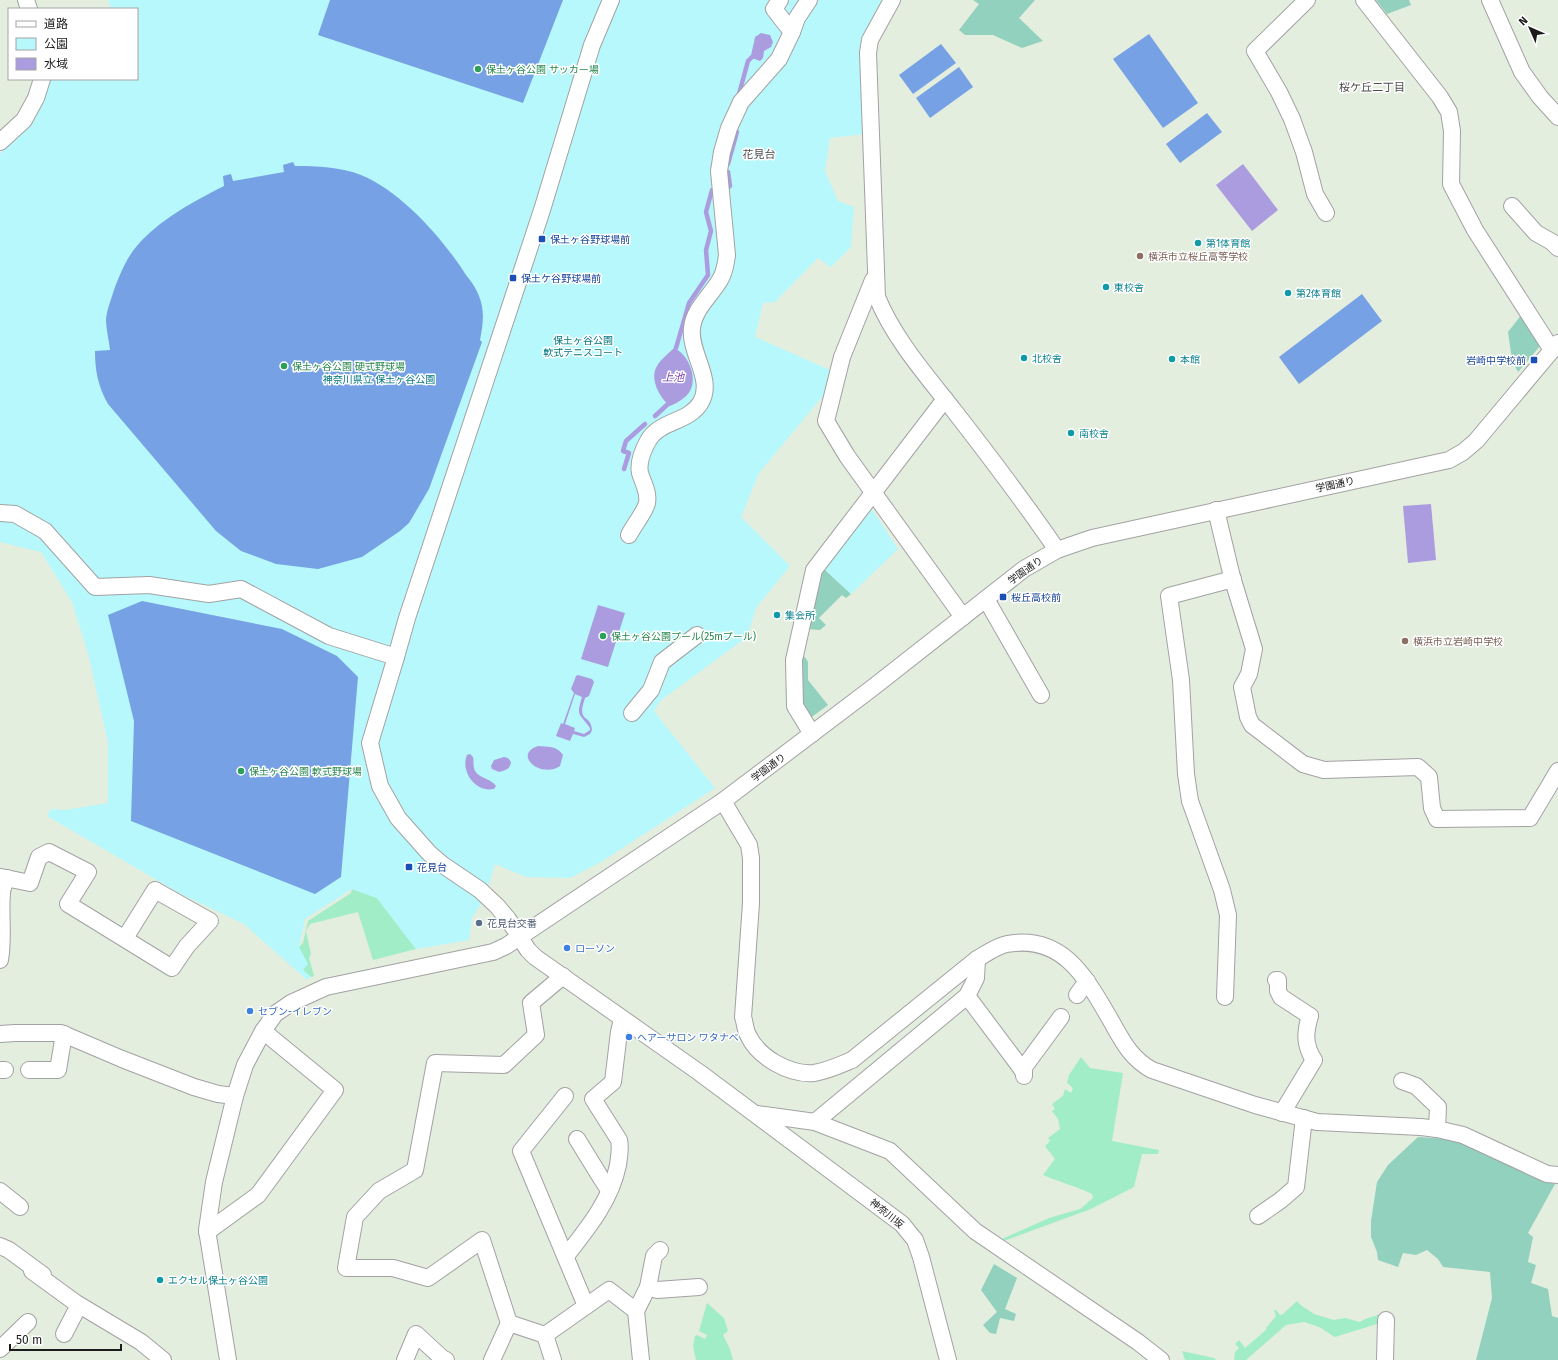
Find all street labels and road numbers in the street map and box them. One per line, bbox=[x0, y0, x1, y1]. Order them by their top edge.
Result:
street label: 学園通り bbox=[1314, 475, 1356, 495]
street label: 学園通り bbox=[1006, 554, 1045, 587]
street label: 学園通り bbox=[749, 751, 788, 785]
street label: 神奈川坂 bbox=[867, 1197, 906, 1231]

